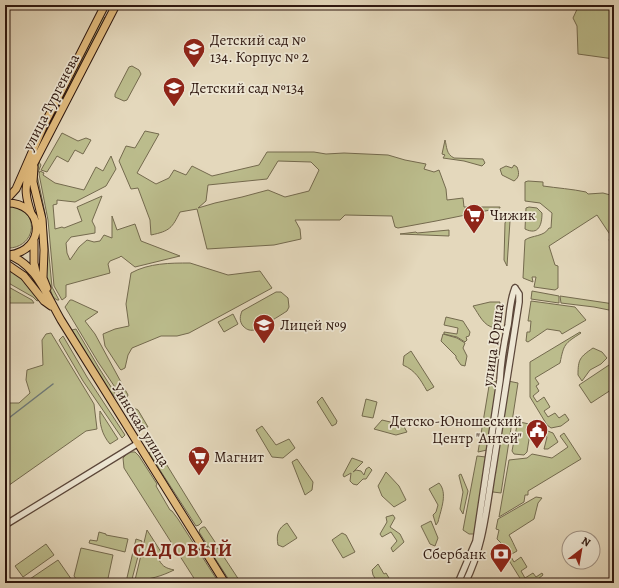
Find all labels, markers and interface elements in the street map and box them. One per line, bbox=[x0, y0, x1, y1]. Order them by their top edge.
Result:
place label: Детский сад № 134. Корпус № 2 bbox=[210, 30, 309, 67]
school or university icon: Детский сад № 134. Корпус № 2 bbox=[181, 36, 207, 69]
street label: улица Тургенева bbox=[18, 50, 84, 155]
school or university icon: Детский сад №134 bbox=[161, 75, 187, 108]
place label: Детский сад №134 bbox=[190, 78, 304, 98]
supermarket icon: Чижик bbox=[461, 202, 487, 235]
place label: Чижик bbox=[490, 205, 536, 225]
street label: улица Юрша bbox=[477, 302, 509, 389]
school or university icon: Лицей №9 bbox=[251, 312, 277, 345]
place label: Лицей №9 bbox=[280, 315, 347, 335]
street label: Уинская улица bbox=[107, 379, 175, 471]
place label: Детско-Юношеский Центр "Антей" bbox=[390, 411, 522, 448]
public building icon: Детско-Юношеский Центр "Антей" bbox=[524, 417, 550, 450]
supermarket icon: Магнит bbox=[186, 444, 212, 477]
place label: Магнит bbox=[214, 447, 264, 467]
north arrow bbox=[561, 530, 601, 570]
text: N bbox=[579, 533, 593, 550]
district label: САДОВЫЙ bbox=[133, 537, 233, 563]
bank icon: Сбербанк bbox=[488, 541, 514, 574]
place label: Сбербанк bbox=[423, 544, 486, 564]

